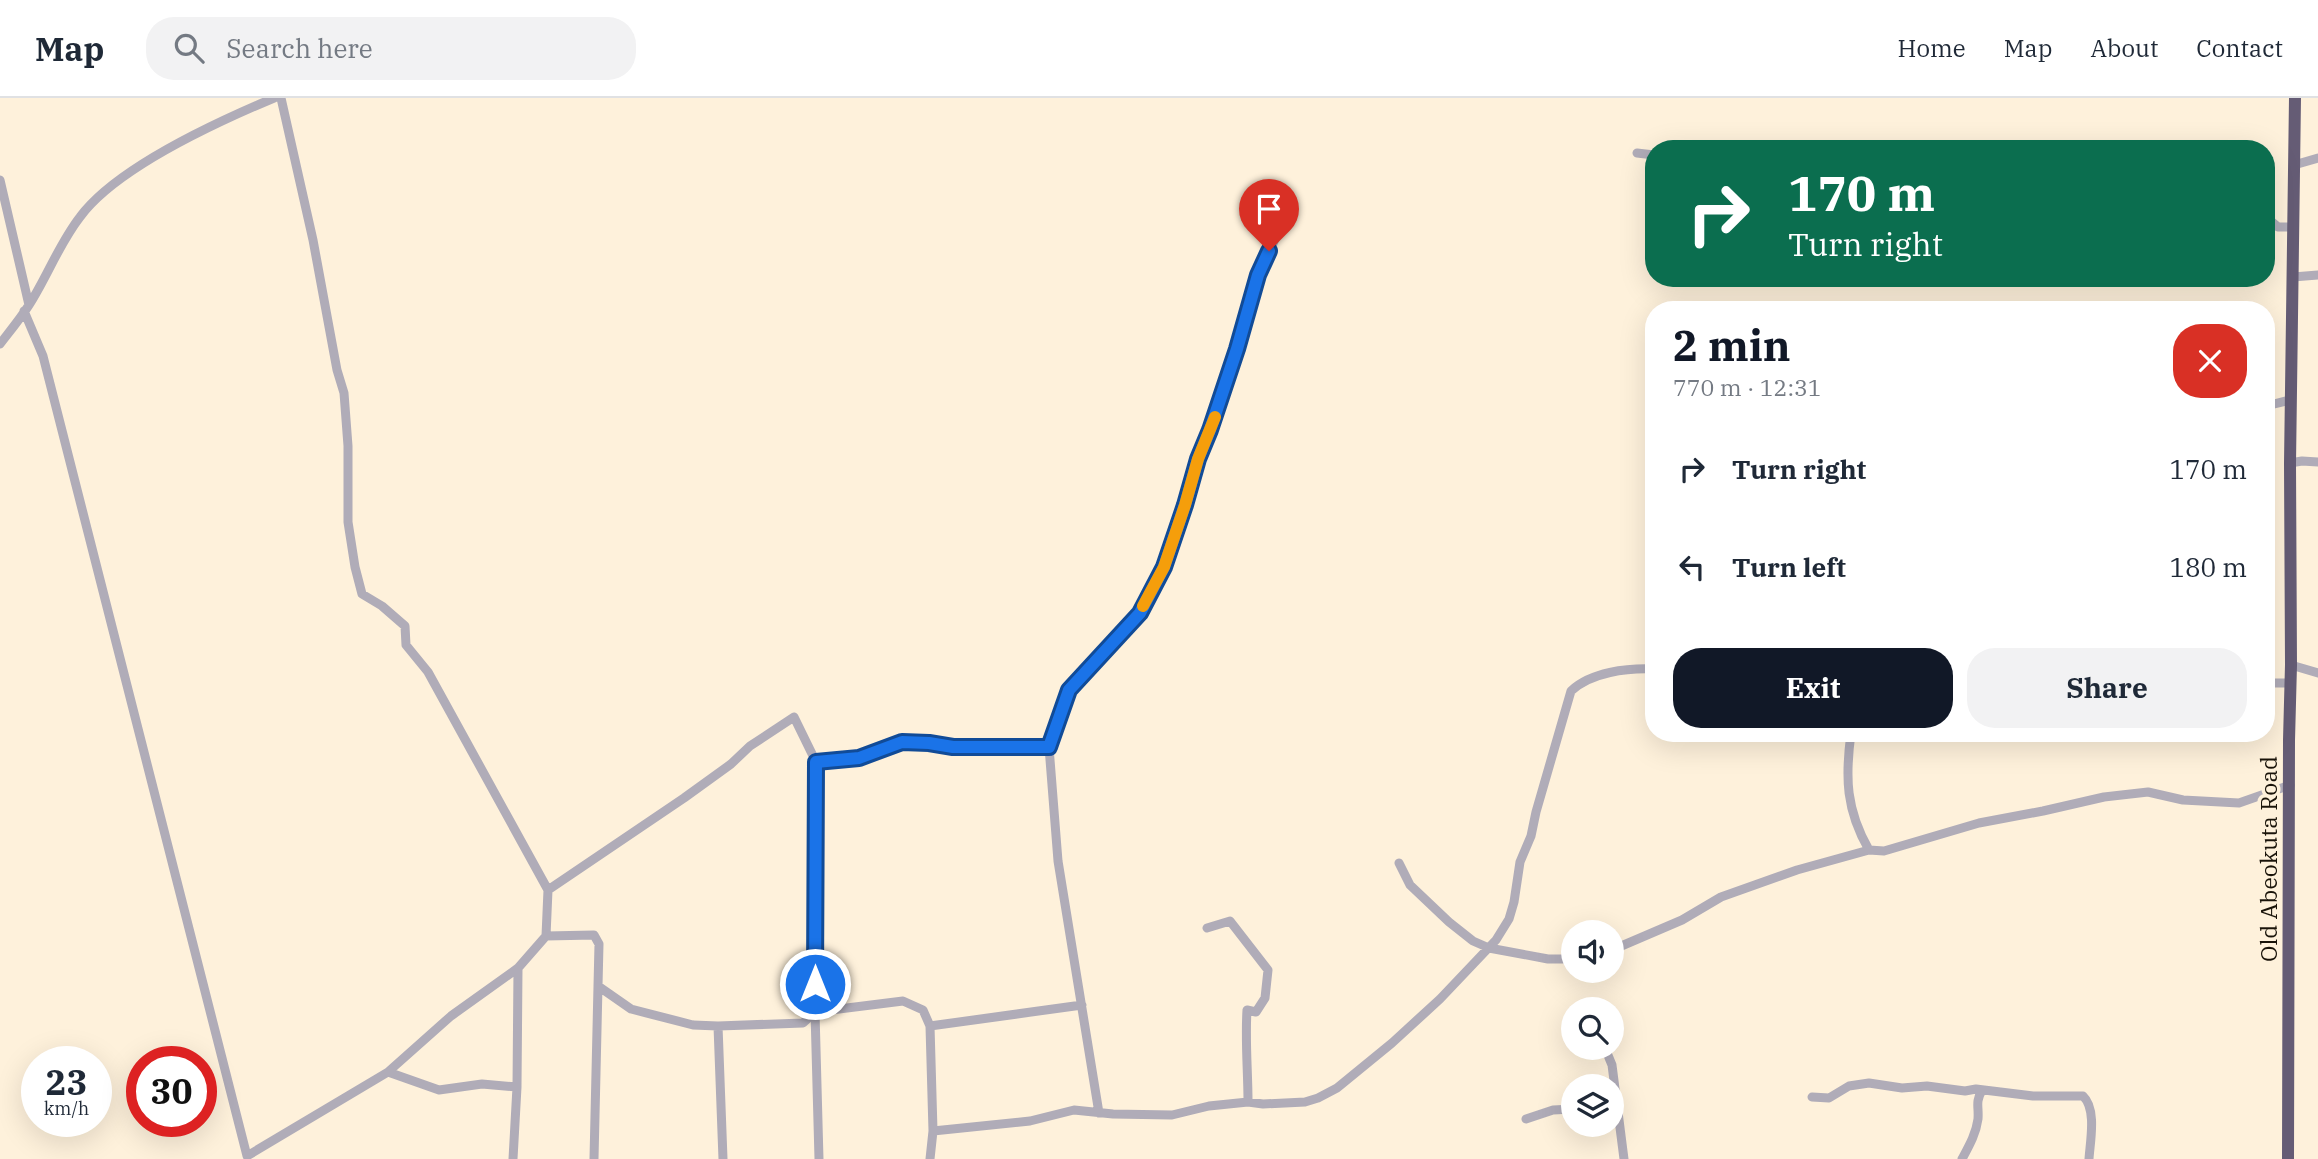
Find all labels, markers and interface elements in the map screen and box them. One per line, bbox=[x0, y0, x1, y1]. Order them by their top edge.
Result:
search box bbox=[146, 17, 636, 80]
text: Map bbox=[35, 27, 104, 70]
icon: search bbox=[170, 29, 208, 67]
text: Search here bbox=[226, 31, 373, 65]
text: Home bbox=[1898, 32, 1966, 64]
text: Map bbox=[2004, 32, 2052, 64]
text: About bbox=[2090, 32, 2158, 64]
text: Contact bbox=[2196, 32, 2283, 64]
text: 170 m bbox=[1788, 161, 1935, 224]
icon: right bbox=[1673, 168, 1764, 259]
pin bbox=[1239, 179, 1299, 251]
icon: arrive bbox=[1250, 190, 1288, 228]
text: Turn right bbox=[1788, 223, 1943, 265]
text: 2 min bbox=[1673, 318, 1791, 373]
button: close bbox=[2173, 324, 2247, 398]
text: 770 m · 12:31 bbox=[1673, 372, 1822, 402]
icon: right bbox=[1673, 450, 1711, 488]
text: Turn right bbox=[1732, 452, 1866, 486]
text: 170 m bbox=[2169, 452, 2247, 486]
icon: left bbox=[1673, 548, 1711, 586]
text: Turn left bbox=[1732, 550, 1846, 584]
text: 180 m bbox=[2169, 550, 2247, 584]
button: Exit bbox=[1673, 648, 1953, 728]
button: Share bbox=[1967, 648, 2247, 728]
street label: Old Abeokuta Road bbox=[2253, 756, 2283, 962]
map controls bbox=[1561, 920, 1624, 1137]
button: sound bbox=[1561, 920, 1624, 983]
position arrow bbox=[778, 947, 852, 1021]
button: search bbox=[1561, 997, 1624, 1060]
speed limit sign: 30 bbox=[126, 1046, 217, 1137]
text: 23 bbox=[45, 1059, 88, 1105]
button: layers bbox=[1561, 1074, 1624, 1137]
text: km/h bbox=[44, 1097, 89, 1120]

